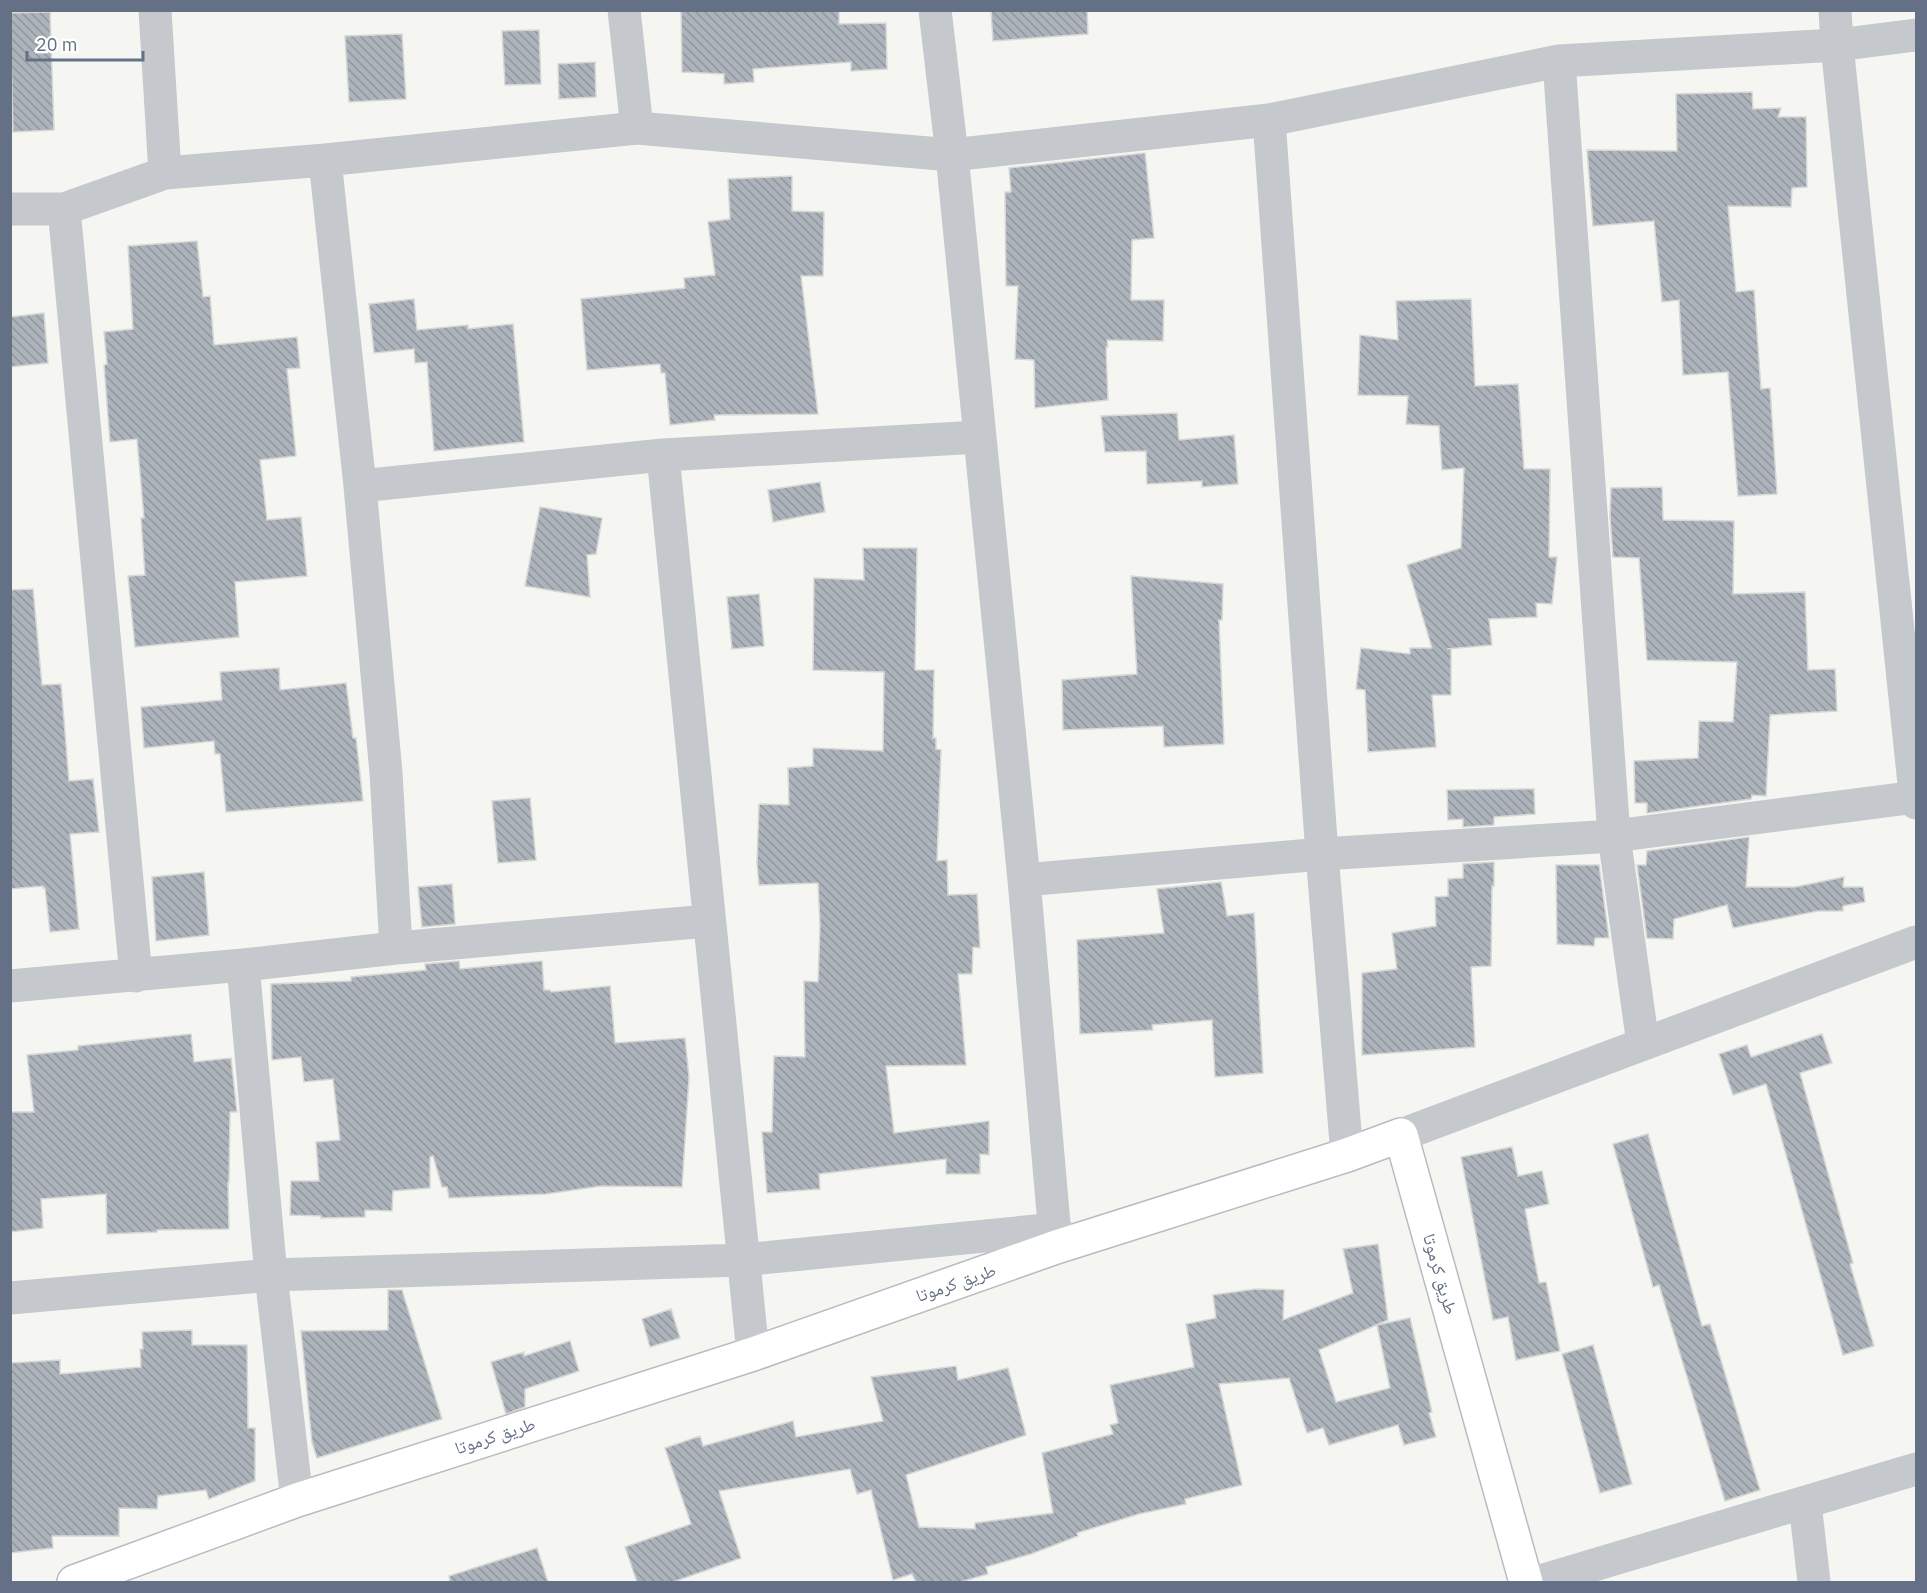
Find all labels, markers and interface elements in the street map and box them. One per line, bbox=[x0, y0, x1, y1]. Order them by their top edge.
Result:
scale bar bbox=[27, 24, 142, 62]
text: 20 m bbox=[36, 33, 78, 56]
street label: طريق كرموتا bbox=[1418, 1231, 1463, 1317]
street label: طريق كرموتا bbox=[913, 1258, 999, 1307]
street label: طريق كرموتا bbox=[452, 1412, 538, 1459]

